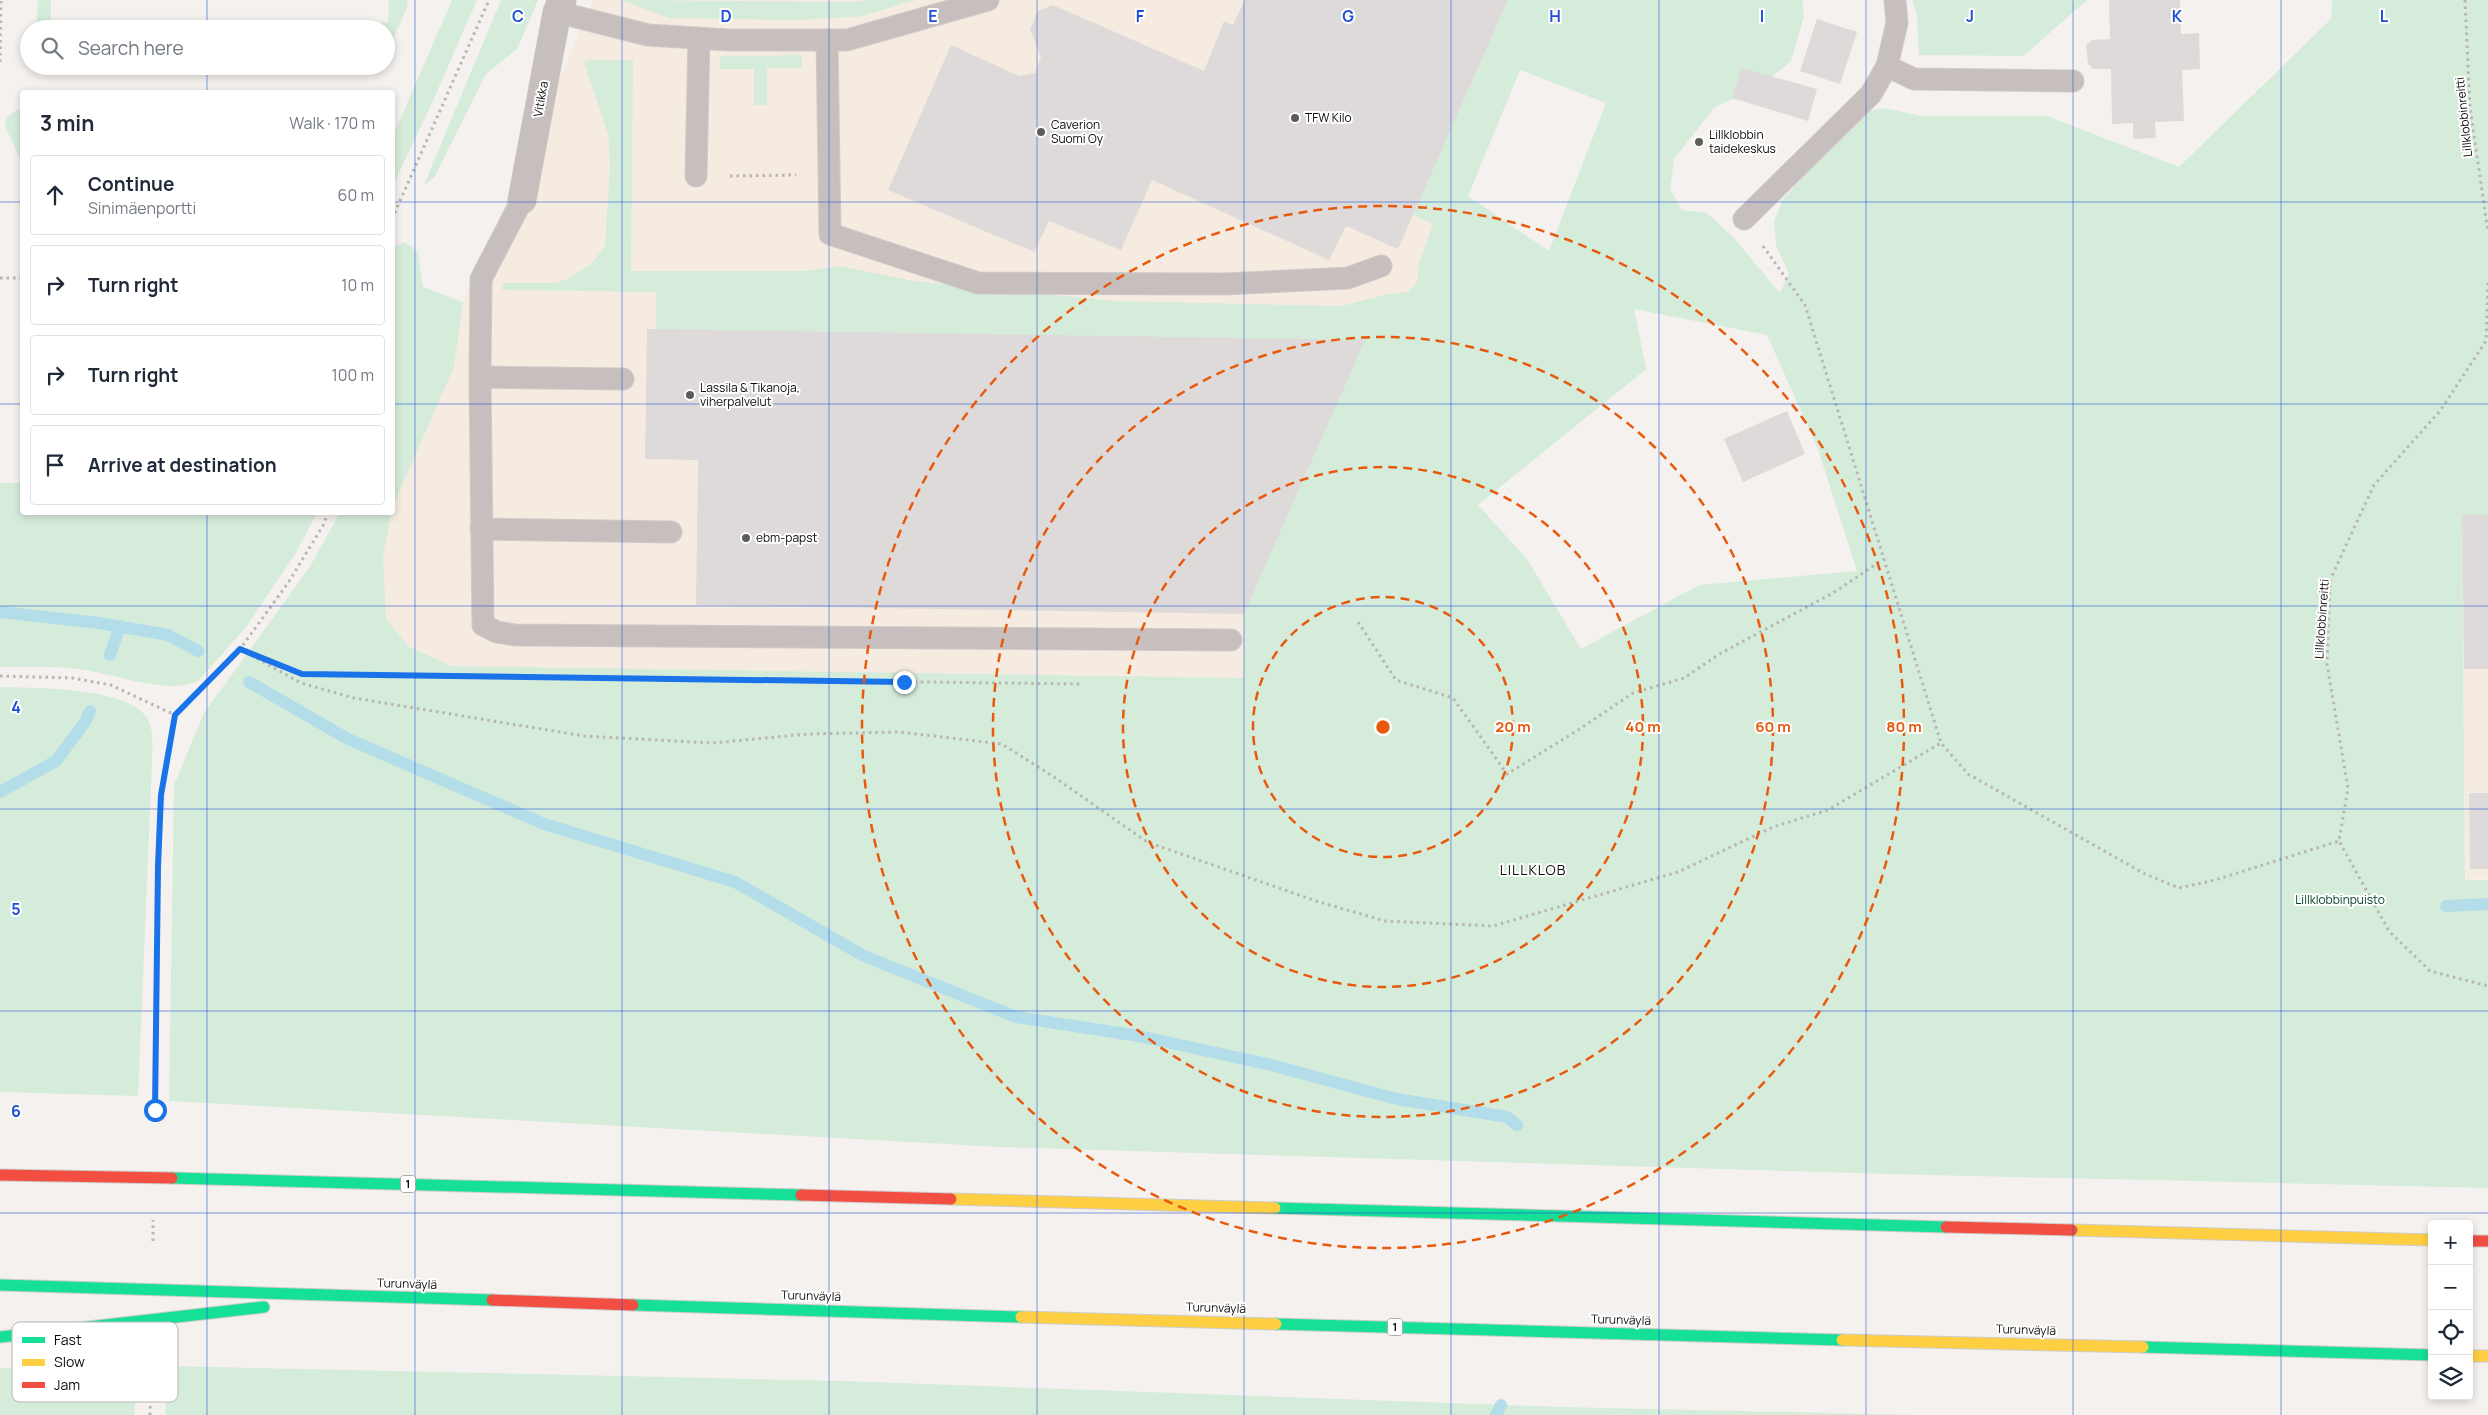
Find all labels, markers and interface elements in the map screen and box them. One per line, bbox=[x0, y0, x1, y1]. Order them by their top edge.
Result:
text: C bbox=[512, 5, 524, 27]
text: D bbox=[720, 5, 732, 27]
text: E bbox=[928, 5, 938, 27]
text: F bbox=[1136, 5, 1145, 27]
text: G bbox=[1342, 5, 1354, 27]
text: H bbox=[1549, 5, 1561, 27]
text: I bbox=[1760, 5, 1764, 27]
text: J bbox=[1966, 5, 1974, 27]
text: K bbox=[2172, 5, 2183, 27]
text: L bbox=[2380, 5, 2389, 27]
search box bbox=[20, 20, 395, 75]
icon: search bbox=[38, 34, 66, 62]
text: Search here bbox=[78, 35, 184, 61]
street label: Lillklobbinreitti bbox=[2451, 76, 2476, 158]
street label: Vitikka bbox=[529, 80, 552, 118]
text: 3 min bbox=[40, 109, 94, 137]
place label: TFW Kilo bbox=[1305, 109, 1352, 126]
text: Walk · 170 m bbox=[289, 112, 375, 134]
marker: TFW Kilo bbox=[1289, 112, 1301, 124]
place label: Caverion Suomi Oy bbox=[1051, 116, 1104, 147]
marker: Caverion Suomi Oy bbox=[1035, 126, 1047, 138]
place label: Lillklobbin taidekeskus bbox=[1709, 126, 1776, 157]
marker: Lillklobbin taidekeskus bbox=[1693, 136, 1705, 148]
text: Continue bbox=[88, 171, 174, 197]
icon: ahead bbox=[41, 181, 69, 209]
text: 60 m bbox=[338, 184, 374, 206]
text: Sinimäenportti bbox=[88, 197, 196, 219]
icon: right bbox=[41, 271, 69, 299]
text: Turn right bbox=[88, 272, 178, 298]
text: 10 m bbox=[341, 274, 374, 296]
icon: right bbox=[41, 361, 69, 389]
text: Turn right bbox=[88, 362, 178, 388]
text: 100 m bbox=[331, 364, 374, 386]
place label: Lassila & Tikanoja, viherpalvelut bbox=[700, 379, 800, 410]
marker: Lassila & Tikanoja, viherpalvelut bbox=[684, 389, 696, 401]
icon: arrive bbox=[41, 451, 69, 479]
text: Arrive at destination bbox=[88, 452, 277, 478]
place label: ebm-papst bbox=[756, 529, 817, 546]
marker: ebm-papst bbox=[740, 532, 752, 544]
street label: Lillklobbinreitti bbox=[2310, 578, 2333, 660]
route end bbox=[893, 671, 916, 694]
text: 4 bbox=[11, 696, 21, 718]
text: 20 m bbox=[1495, 716, 1531, 737]
text: 40 m bbox=[1625, 716, 1661, 737]
text: 60 m bbox=[1755, 716, 1791, 737]
text: 80 m bbox=[1886, 716, 1922, 737]
centre of rings bbox=[1374, 718, 1392, 736]
district label: LILLKLOB bbox=[1500, 860, 1566, 879]
park label: Lillklobbinpuisto bbox=[2295, 891, 2385, 908]
text: 5 bbox=[11, 898, 21, 920]
route start bbox=[144, 1099, 167, 1122]
text: 6 bbox=[11, 1100, 21, 1122]
road number: 1 bbox=[400, 1176, 416, 1192]
map controls bbox=[2428, 1220, 2473, 1400]
button: + bbox=[2428, 1220, 2473, 1265]
button: − bbox=[2428, 1265, 2473, 1310]
street label: Turunväylä bbox=[377, 1274, 437, 1293]
street label: Turunväylä bbox=[781, 1286, 841, 1305]
street label: Turunväylä bbox=[1186, 1298, 1246, 1317]
street label: Turunväylä bbox=[1591, 1310, 1651, 1329]
button: locate bbox=[2428, 1310, 2473, 1355]
road number: 1 bbox=[1388, 1318, 1402, 1335]
street label: Turunväylä bbox=[1996, 1320, 2056, 1339]
legend bbox=[12, 1322, 178, 1402]
text: Fast bbox=[54, 1330, 82, 1349]
text: Slow bbox=[54, 1352, 85, 1371]
button: layers bbox=[2428, 1355, 2473, 1400]
text: Jam bbox=[54, 1375, 80, 1394]

